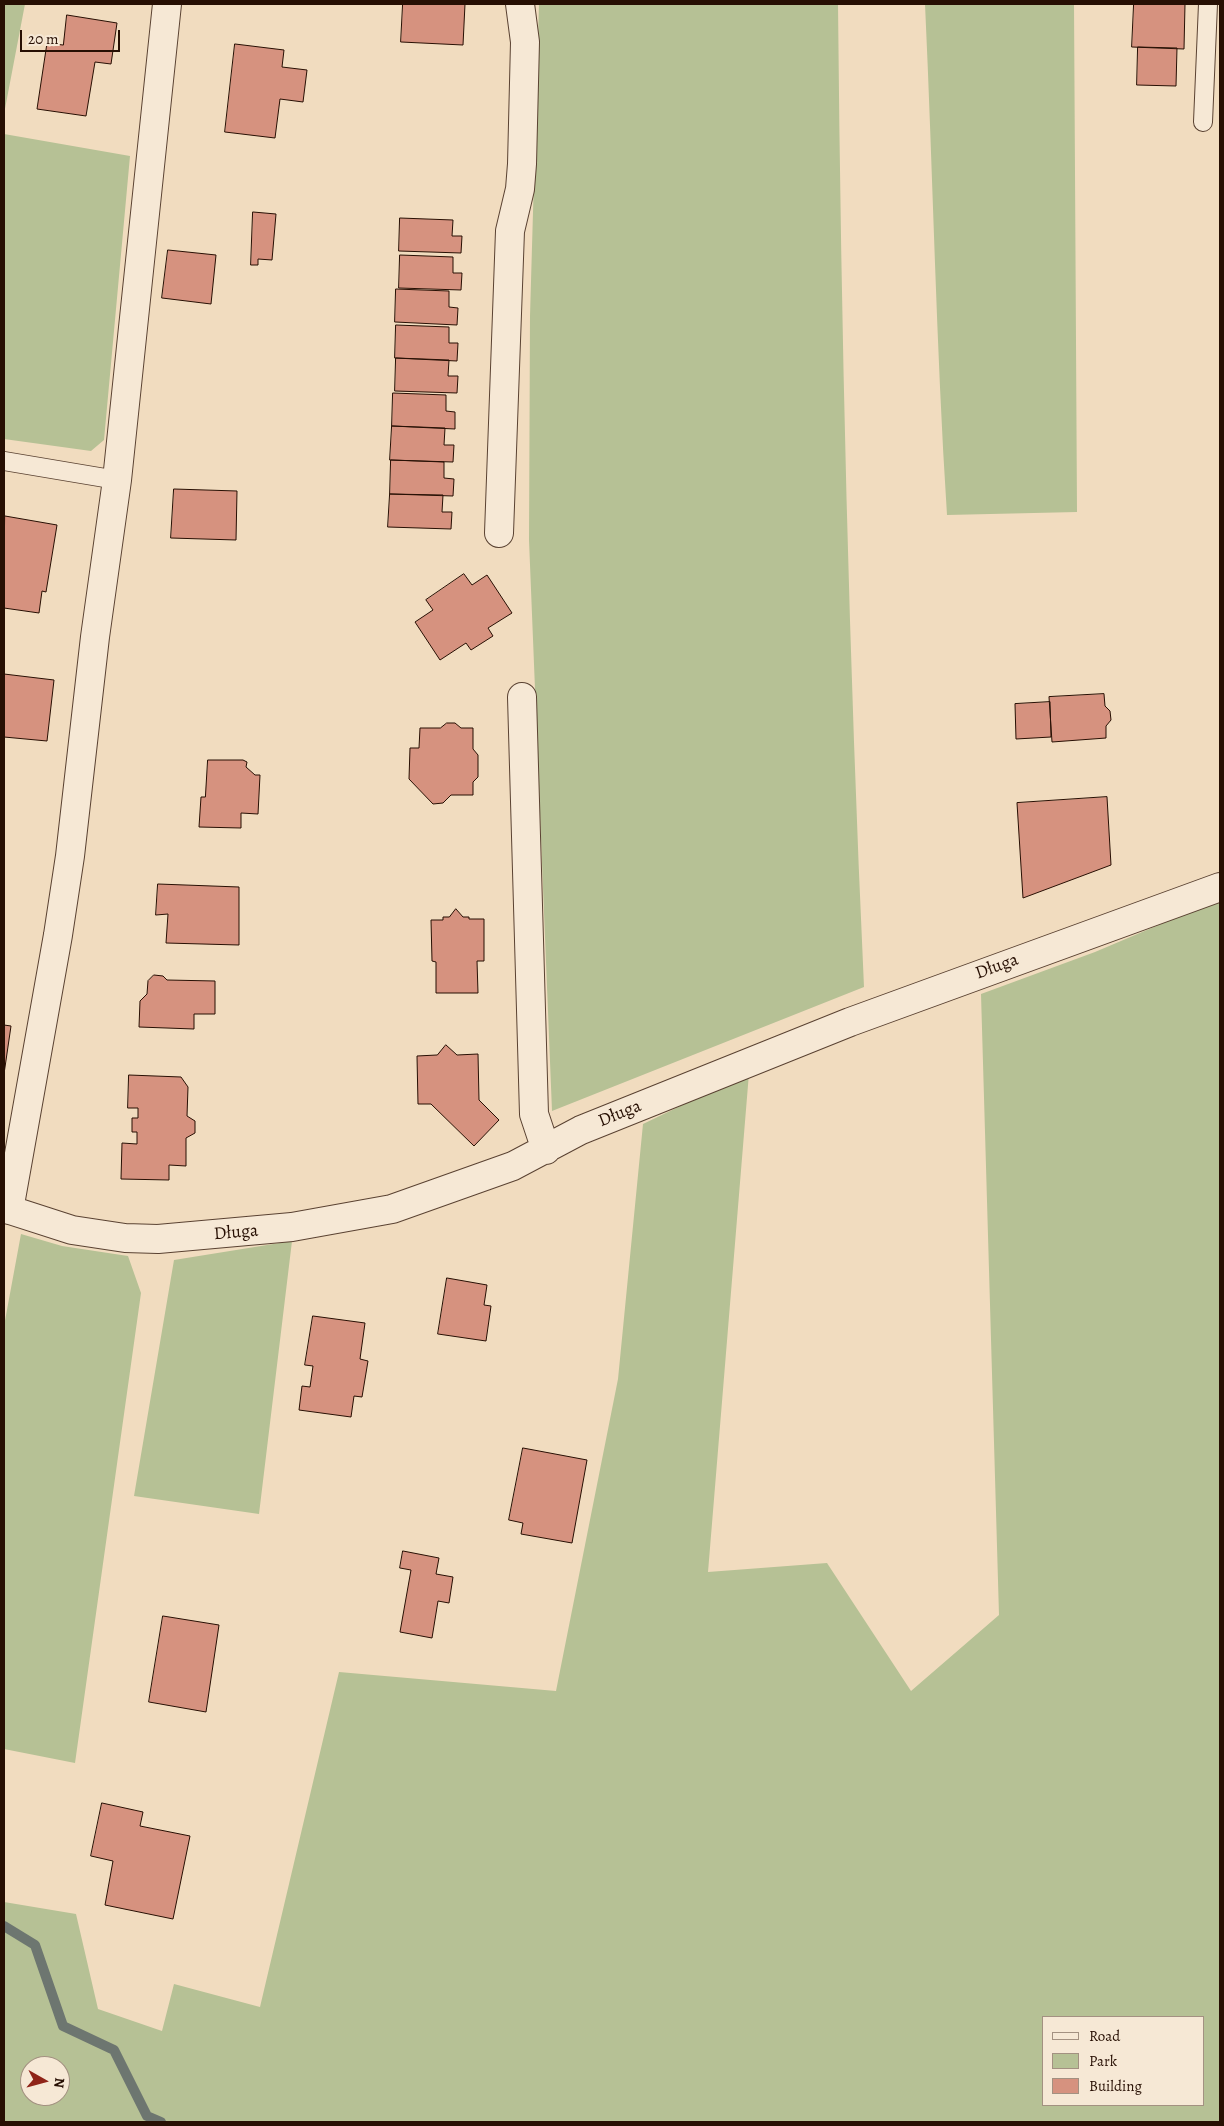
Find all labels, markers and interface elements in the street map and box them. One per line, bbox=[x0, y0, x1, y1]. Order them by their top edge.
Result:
scale bar bbox=[22, 20, 122, 52]
text: 20 m bbox=[28, 29, 59, 49]
street label: Długa bbox=[972, 949, 1022, 985]
street label: Długa bbox=[595, 1096, 645, 1132]
street label: Długa bbox=[213, 1220, 259, 1246]
legend bbox=[1042, 2016, 1204, 2106]
text: Road bbox=[1089, 2026, 1120, 2046]
text: Park bbox=[1089, 2051, 1117, 2071]
north arrow bbox=[20, 2056, 70, 2106]
text: Building bbox=[1089, 2076, 1142, 2096]
text: N bbox=[49, 2077, 69, 2089]

